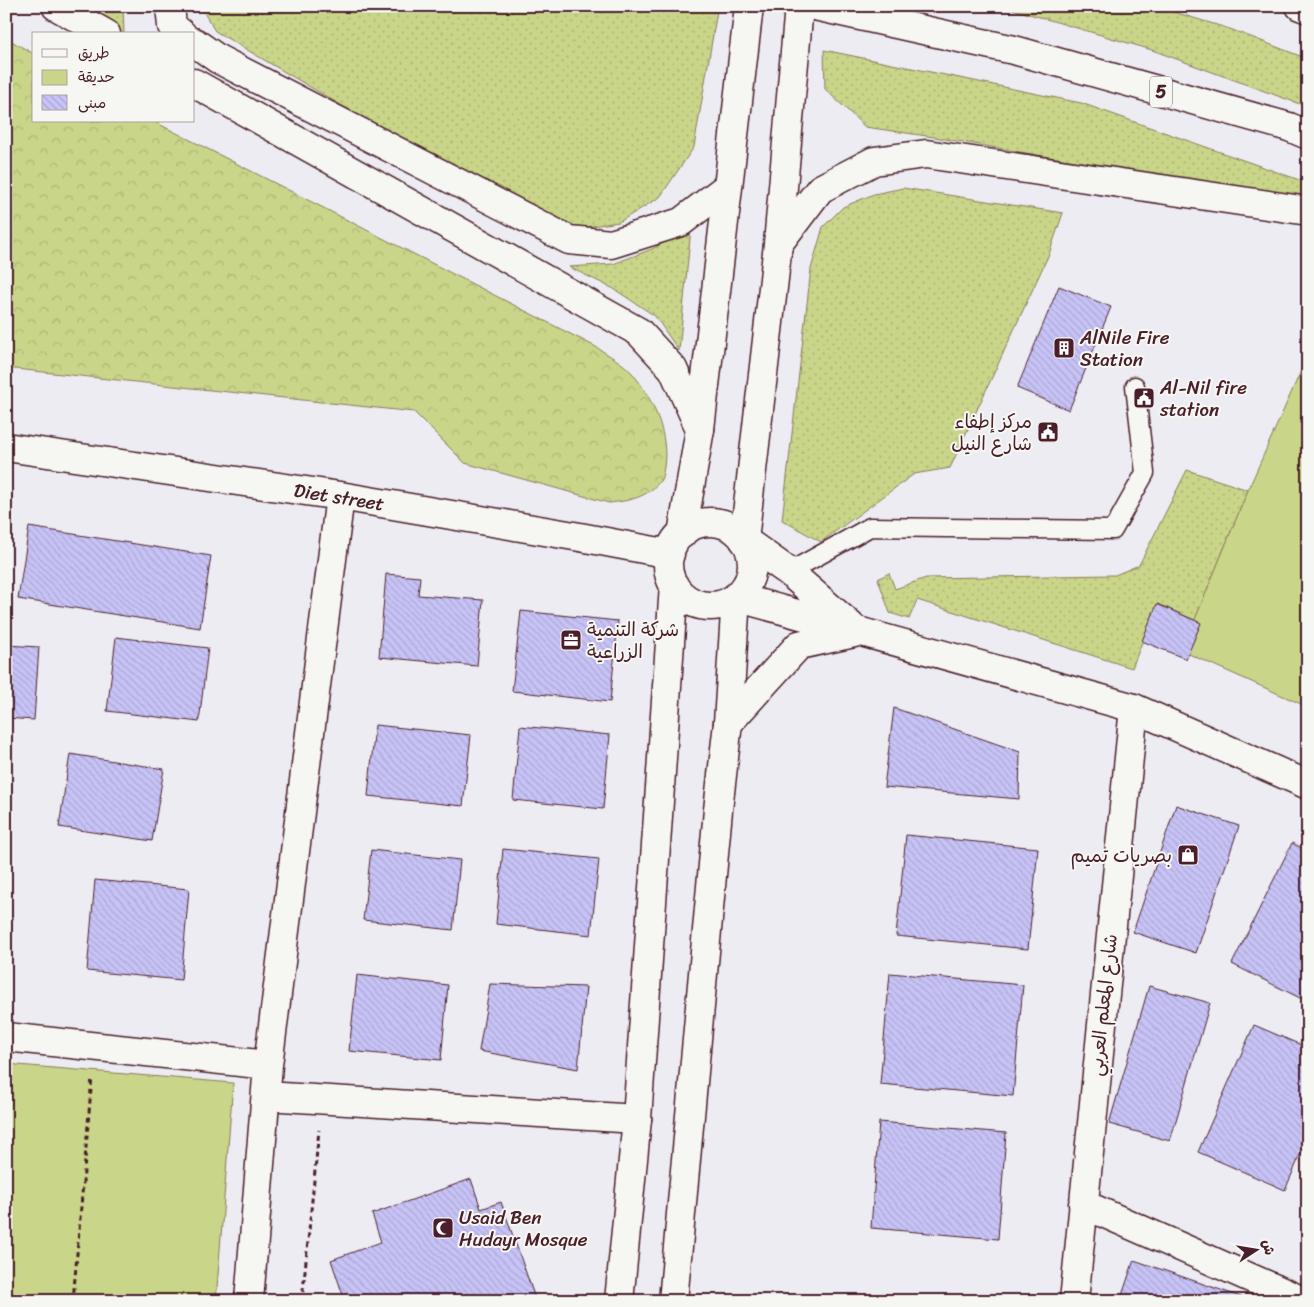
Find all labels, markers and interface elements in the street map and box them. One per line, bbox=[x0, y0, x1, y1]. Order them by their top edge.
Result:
legend bbox=[32, 32, 195, 122]
text: طريق bbox=[78, 40, 110, 66]
text: حديقة bbox=[78, 64, 115, 90]
road number: 5 bbox=[1150, 76, 1172, 108]
text: مبنى bbox=[78, 90, 106, 116]
place label: AlNile Fire Station bbox=[1079, 321, 1170, 376]
building icon: AlNile Fire Station bbox=[1052, 336, 1076, 360]
place label: Al-Nil fire station bbox=[1159, 371, 1247, 426]
public building icon: Al-Nil fire station bbox=[1132, 386, 1156, 410]
place label: مركز إطفاء شارع النيل bbox=[951, 405, 1032, 460]
public building icon: مركز إطفاء شارع النيل bbox=[1036, 420, 1060, 444]
street label: Diet street bbox=[291, 474, 387, 520]
place label: شركة التنمية الزراعية bbox=[587, 613, 679, 668]
office icon: شركة التنمية الزراعية bbox=[559, 628, 583, 652]
place label: بصريات تميم bbox=[1071, 839, 1172, 872]
shop icon: بصريات تميم bbox=[1176, 843, 1200, 867]
street label: شارع المعلم العربي bbox=[1079, 932, 1127, 1078]
place label: Usaid Ben Hudayr Mosque bbox=[459, 1201, 588, 1256]
mosque icon: Usaid Ben Hudayr Mosque bbox=[431, 1216, 455, 1240]
north arrow bbox=[1232, 1224, 1282, 1274]
text: ش bbox=[1254, 1237, 1282, 1258]

